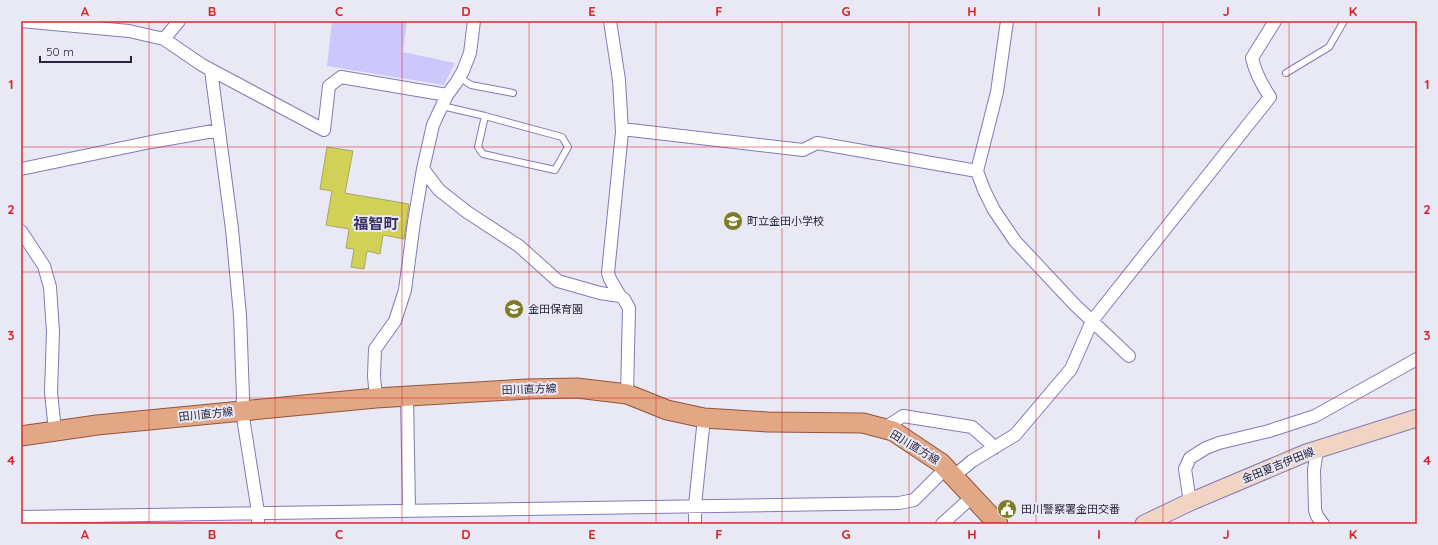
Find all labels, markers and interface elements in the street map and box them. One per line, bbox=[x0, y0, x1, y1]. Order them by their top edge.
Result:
text: A bbox=[81, 3, 90, 19]
text: B bbox=[208, 3, 216, 19]
text: C bbox=[335, 3, 343, 19]
text: D bbox=[461, 3, 471, 19]
text: E bbox=[588, 3, 596, 19]
text: F bbox=[715, 3, 723, 19]
text: G bbox=[841, 3, 851, 19]
text: H bbox=[967, 3, 977, 19]
text: I bbox=[1097, 3, 1101, 19]
text: J bbox=[1222, 3, 1230, 19]
text: K bbox=[1349, 3, 1358, 19]
scale bar bbox=[40, 38, 131, 64]
text: 50 m bbox=[46, 44, 74, 59]
text: 1 bbox=[8, 76, 14, 92]
text: 1 bbox=[1424, 76, 1430, 92]
text: 2 bbox=[7, 201, 15, 217]
text: 2 bbox=[1423, 201, 1431, 217]
school or university icon: 町立金田小学校 bbox=[722, 210, 744, 232]
district label: 福智町 bbox=[352, 214, 399, 233]
place label: 町立金田小学校 bbox=[747, 214, 824, 228]
school or university icon: 金田保育園 bbox=[503, 298, 525, 320]
place label: 金田保育園 bbox=[528, 302, 583, 316]
text: 3 bbox=[8, 327, 15, 343]
text: 3 bbox=[1424, 327, 1431, 343]
street label: 田川直方線 bbox=[501, 381, 557, 397]
street label: 田川直方線 bbox=[178, 404, 234, 424]
street label: 田川直方線 bbox=[888, 427, 942, 467]
street label: 金田夏吉伊田線 bbox=[1240, 444, 1316, 486]
text: 4 bbox=[7, 452, 15, 468]
text: 4 bbox=[1423, 452, 1431, 468]
public building icon: 田川警察署金田交番 bbox=[996, 498, 1018, 520]
place label: 田川警察署金田交番 bbox=[1021, 502, 1120, 516]
text: A bbox=[81, 526, 90, 542]
text: B bbox=[208, 526, 216, 542]
text: C bbox=[335, 526, 343, 542]
text: D bbox=[461, 526, 471, 542]
text: E bbox=[588, 526, 596, 542]
text: F bbox=[715, 526, 723, 542]
text: G bbox=[841, 526, 851, 542]
text: H bbox=[967, 526, 977, 542]
text: I bbox=[1097, 526, 1101, 542]
text: J bbox=[1222, 526, 1230, 542]
text: K bbox=[1349, 526, 1358, 542]

